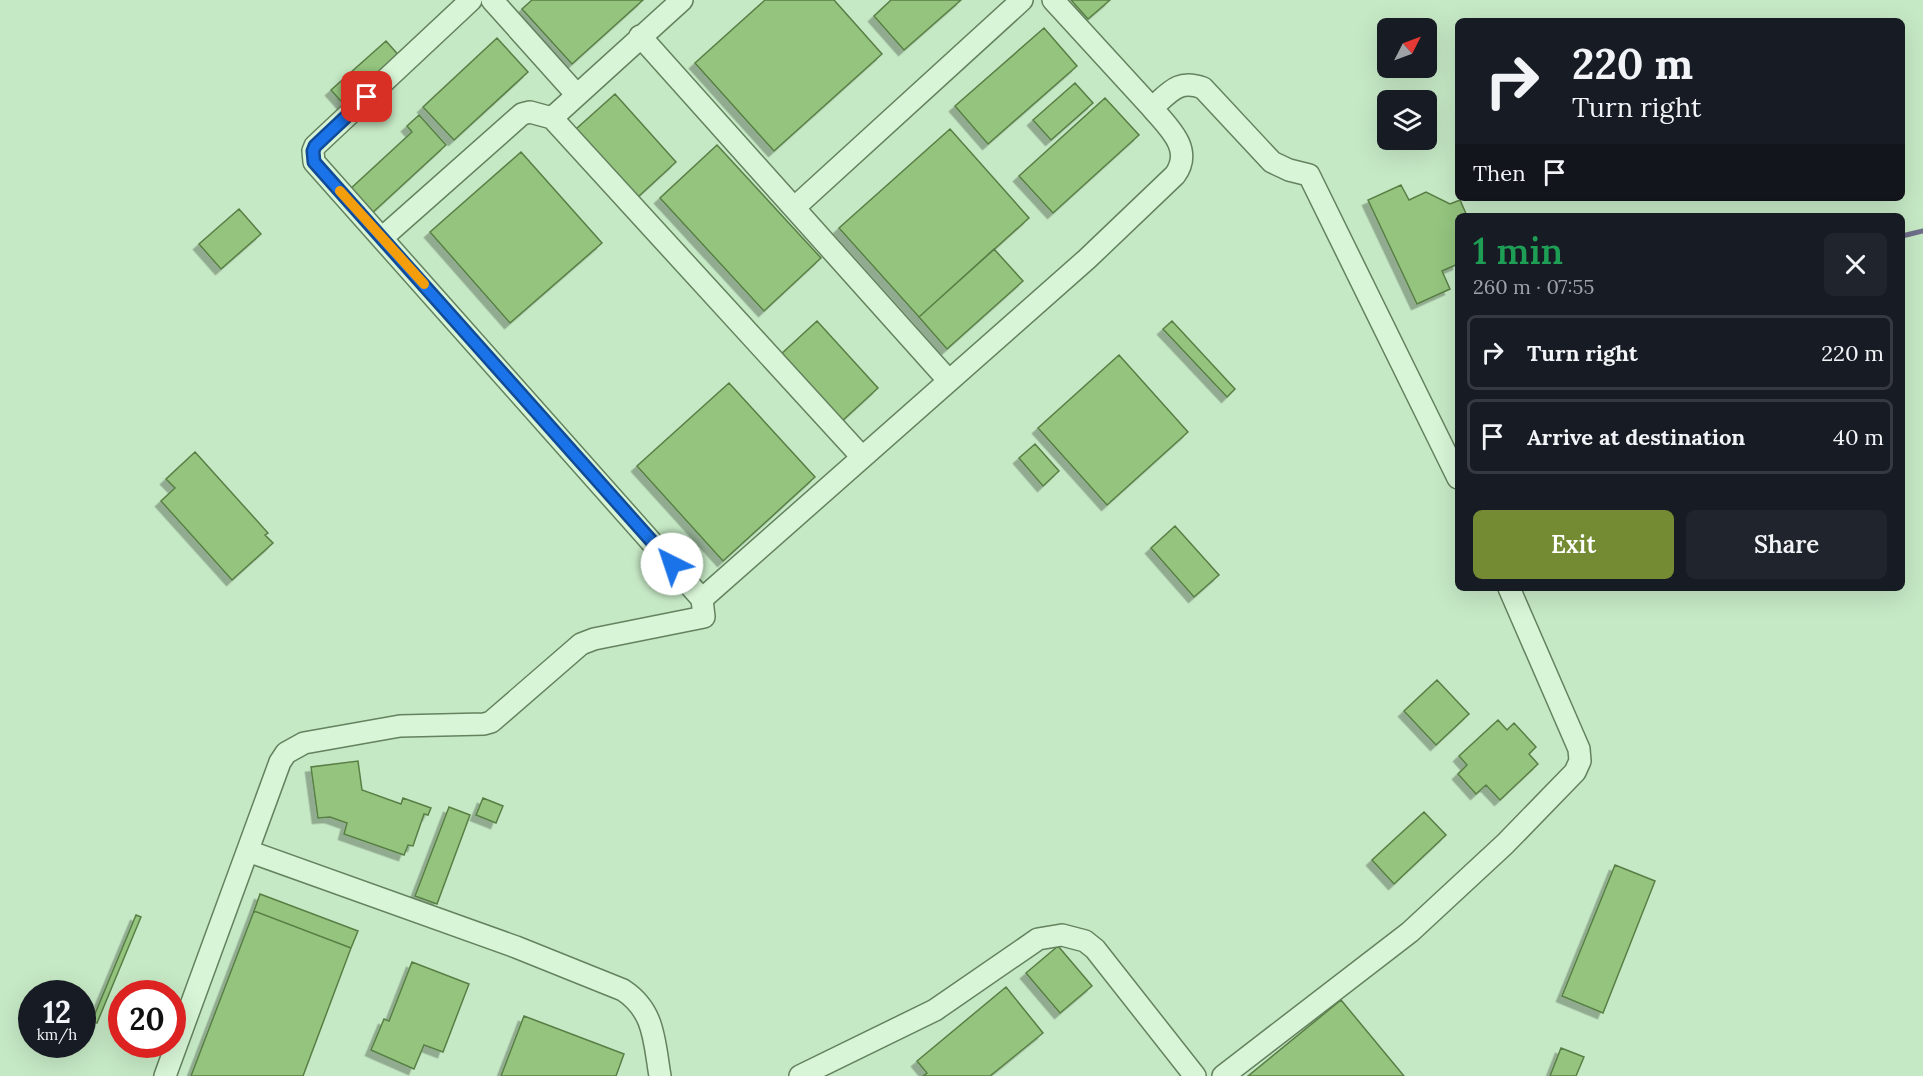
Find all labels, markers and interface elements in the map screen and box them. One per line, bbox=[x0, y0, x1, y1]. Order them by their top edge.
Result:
north arrow bbox=[1377, 18, 1437, 78]
map controls bbox=[1377, 18, 1437, 150]
text: 220 m bbox=[1572, 37, 1693, 91]
icon: right bbox=[1473, 42, 1551, 120]
pin bbox=[341, 71, 392, 122]
icon: arrive bbox=[350, 80, 383, 113]
button: layers bbox=[1377, 90, 1437, 150]
text: Turn right bbox=[1572, 90, 1701, 124]
icon: arrive bbox=[1538, 156, 1571, 189]
text: Then bbox=[1473, 159, 1526, 187]
text: 1 min bbox=[1473, 228, 1563, 274]
button: close bbox=[1824, 233, 1887, 296]
text: 260 m · 07:55 bbox=[1473, 274, 1594, 299]
icon: right bbox=[1476, 336, 1509, 369]
text: Turn right bbox=[1527, 339, 1638, 367]
text: 220 m bbox=[1821, 339, 1884, 367]
icon: arrive bbox=[1476, 420, 1509, 453]
text: Arrive at destination bbox=[1527, 423, 1745, 451]
text: 40 m bbox=[1833, 423, 1884, 451]
button: Exit bbox=[1473, 510, 1674, 579]
button: Share bbox=[1686, 510, 1887, 579]
position arrow bbox=[640, 532, 704, 596]
speed limit sign: 20 bbox=[108, 980, 186, 1058]
text: 12 bbox=[43, 993, 71, 1031]
text: km/h bbox=[37, 1025, 77, 1044]

